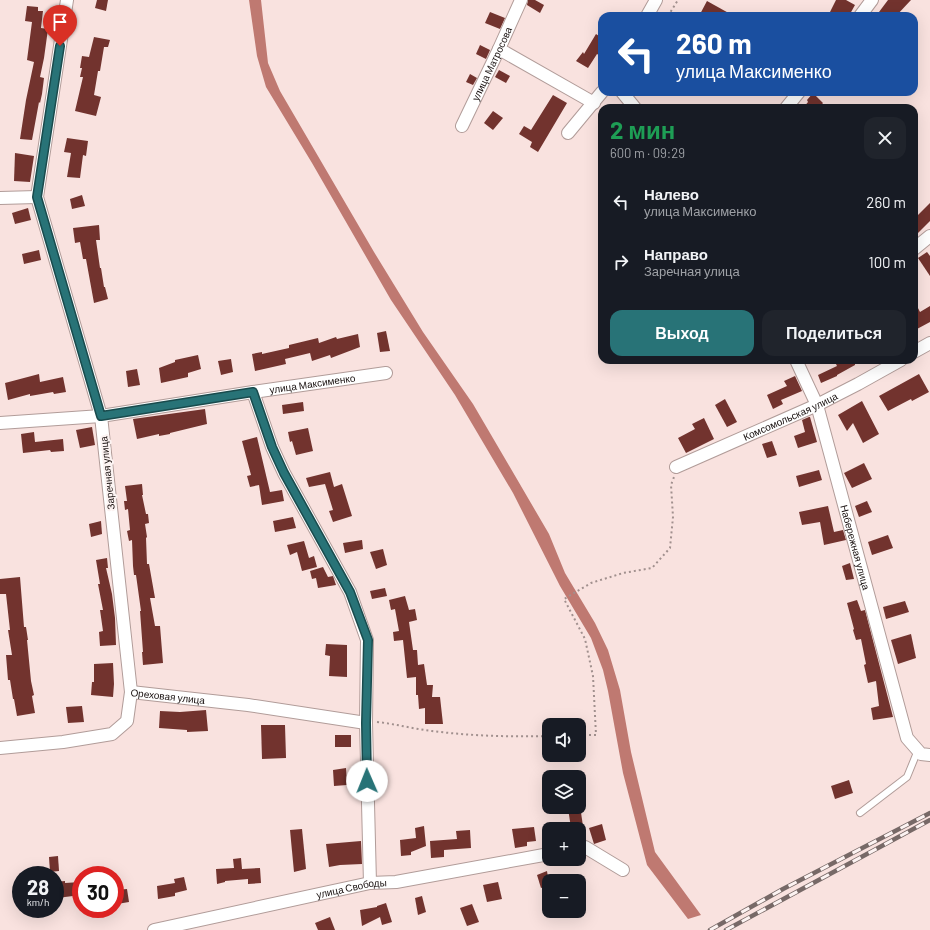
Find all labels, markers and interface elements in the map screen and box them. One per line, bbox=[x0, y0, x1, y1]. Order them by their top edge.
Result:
pin bbox=[43, 5, 77, 46]
icon: arrive bbox=[49, 11, 71, 33]
street label: улица Матросова bbox=[469, 24, 514, 103]
text: 260 m bbox=[676, 26, 752, 60]
icon: left bbox=[610, 28, 662, 80]
text: улица Максименко bbox=[676, 60, 832, 82]
text: 2 мин bbox=[610, 115, 675, 144]
button: close bbox=[864, 117, 906, 159]
text: 600 m · 09:29 bbox=[610, 145, 685, 161]
text: Налево bbox=[644, 185, 699, 203]
icon: left bbox=[610, 191, 632, 213]
text: 260 m bbox=[866, 193, 906, 211]
text: улица Максименко bbox=[644, 203, 757, 219]
text: Направо bbox=[644, 245, 708, 263]
icon: right bbox=[610, 251, 632, 273]
text: 100 m bbox=[868, 253, 906, 271]
text: Заречная улица bbox=[644, 263, 740, 279]
button: Выход bbox=[610, 310, 754, 356]
button: Поделиться bbox=[762, 310, 906, 356]
street label: улица Максименко bbox=[269, 371, 356, 396]
street label: Комсомольская улица bbox=[741, 389, 840, 443]
street label: Заречная улица bbox=[97, 435, 117, 510]
street label: Набережная улица bbox=[838, 503, 873, 592]
street label: Ореховая улица bbox=[130, 686, 206, 706]
map controls bbox=[542, 718, 586, 918]
button: sound bbox=[542, 718, 586, 762]
position arrow bbox=[346, 760, 388, 802]
button: layers bbox=[542, 770, 586, 814]
button: + bbox=[542, 822, 586, 866]
speed limit sign: 30 bbox=[72, 866, 124, 918]
button: − bbox=[542, 874, 586, 918]
text: 28 bbox=[27, 875, 49, 899]
street label: улица Свободы bbox=[315, 876, 387, 901]
text: km/h bbox=[27, 896, 49, 908]

